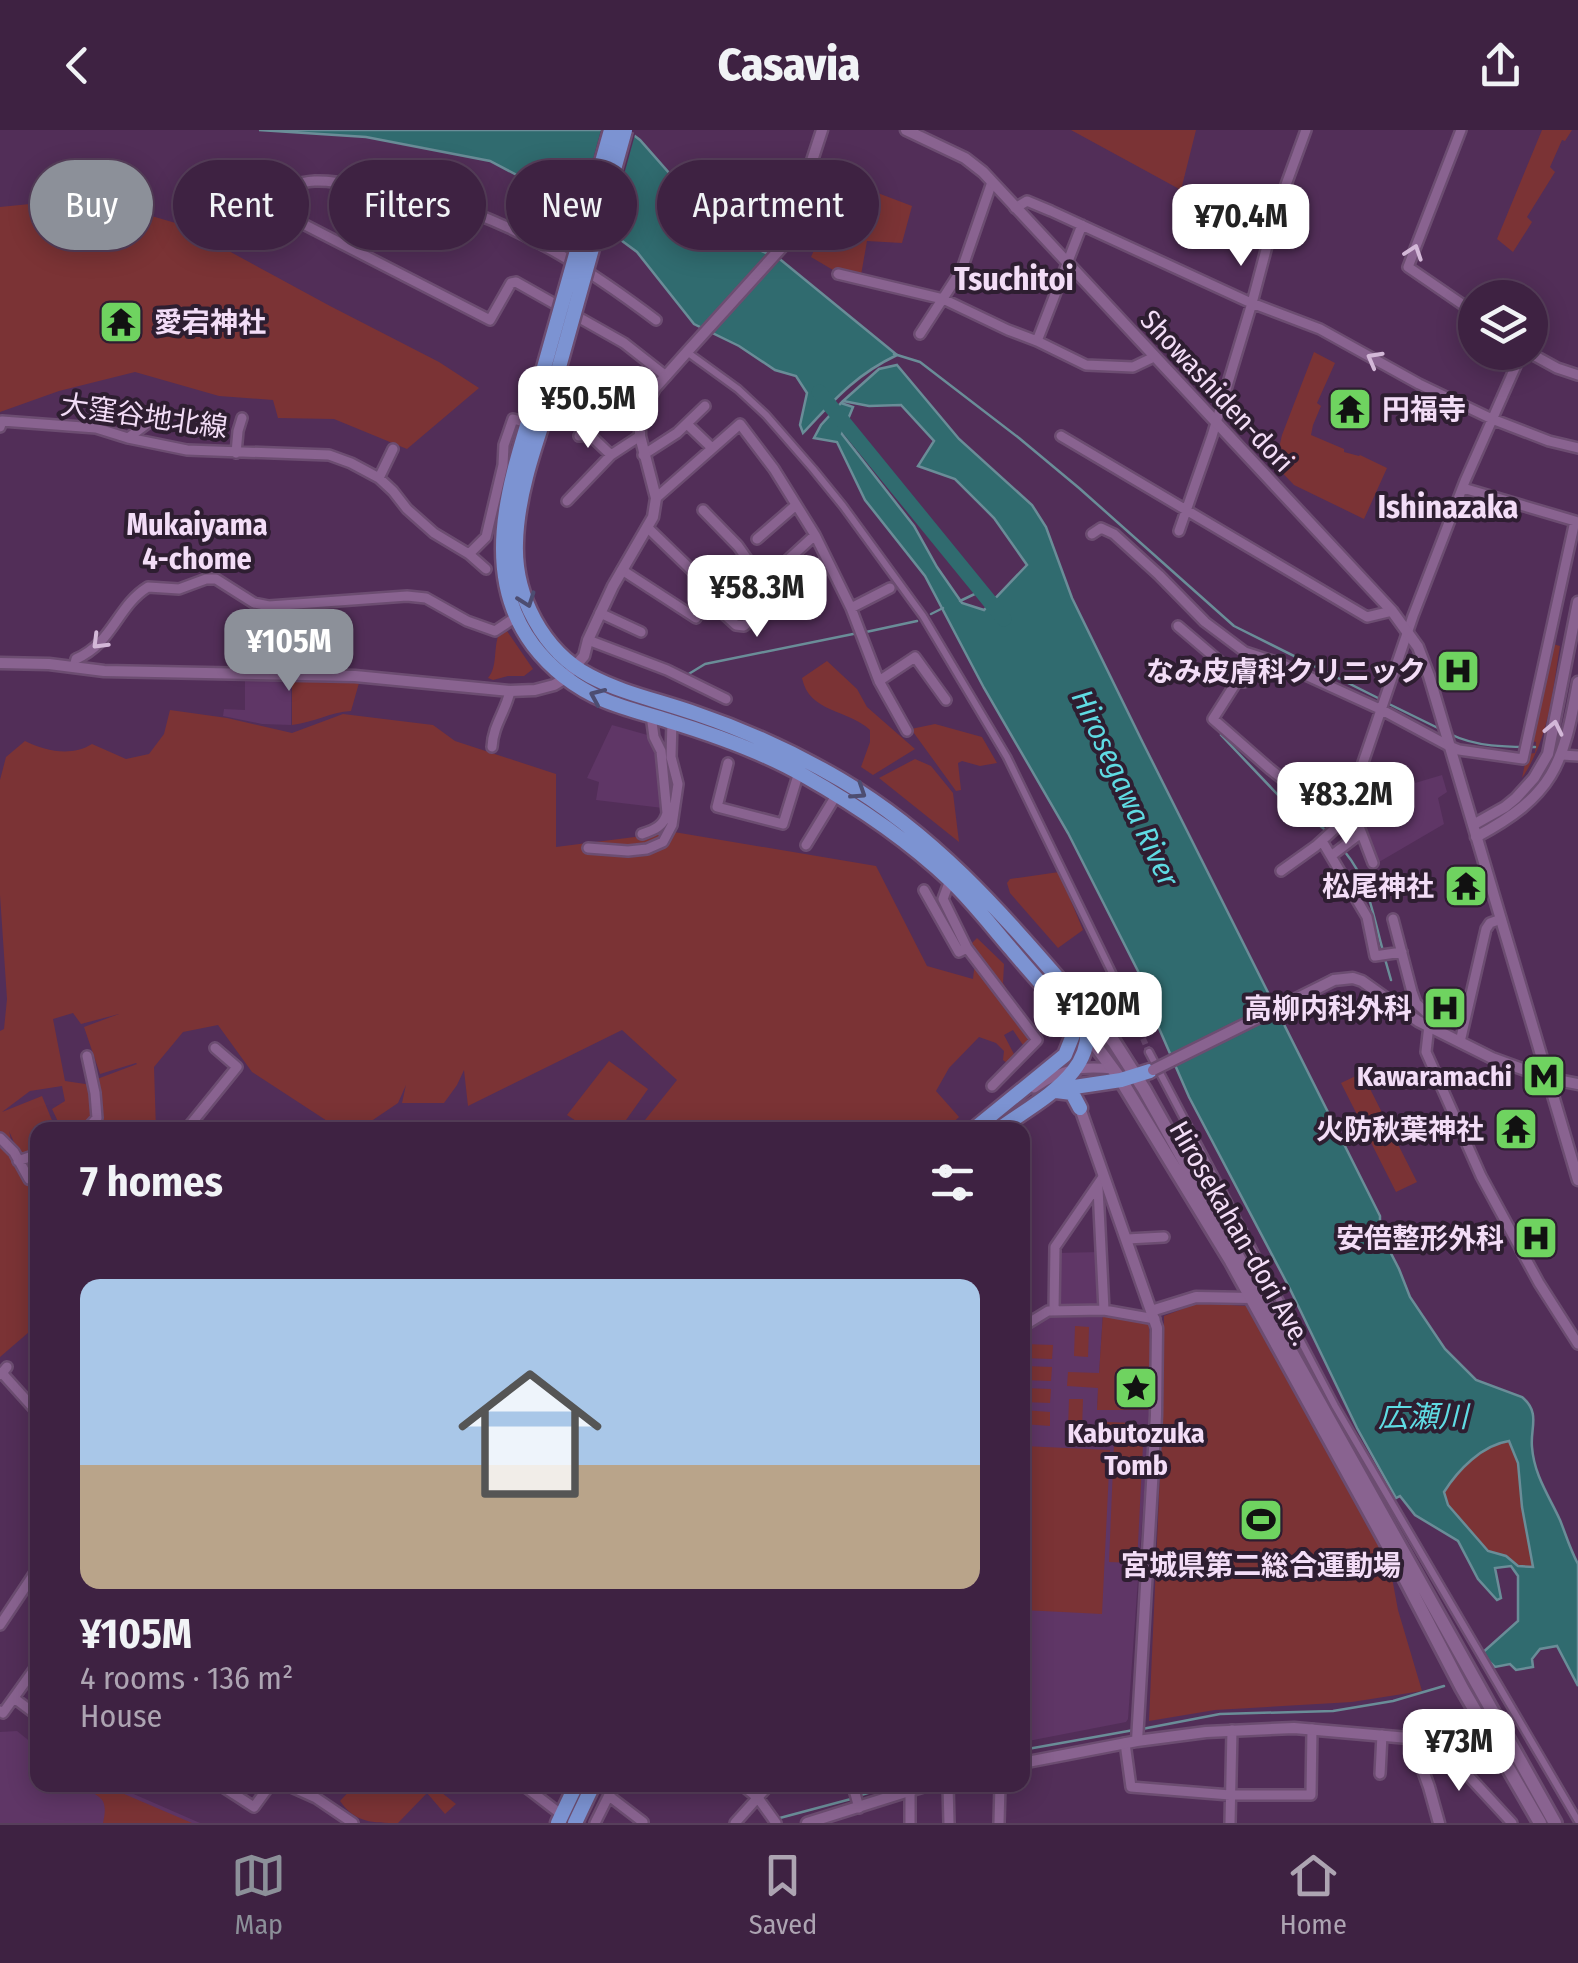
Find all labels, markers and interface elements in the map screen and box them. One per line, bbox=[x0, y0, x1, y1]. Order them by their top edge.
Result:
icon: back bbox=[50, 38, 105, 93]
text: Casavia bbox=[718, 38, 860, 92]
icon: share bbox=[1473, 38, 1528, 93]
chip: Buy bbox=[30, 160, 153, 250]
chip: Rent bbox=[173, 160, 309, 250]
chip: Filters bbox=[329, 160, 486, 250]
chip: New bbox=[506, 160, 637, 250]
chip: Apartment bbox=[657, 160, 879, 250]
pin: ¥70.4M bbox=[1160, 184, 1322, 269]
text: ¥70.4M bbox=[1194, 197, 1288, 235]
one-way arrow bbox=[1403, 244, 1423, 261]
district label: Tsuchitoi bbox=[954, 260, 1074, 298]
map controls bbox=[1458, 280, 1548, 370]
button: layers bbox=[1458, 280, 1548, 370]
temple icon: 愛宕神社 bbox=[98, 299, 144, 345]
street label: Showashiden-dori bbox=[1134, 303, 1300, 479]
place label: 愛宕神社 bbox=[154, 306, 266, 339]
one-way arrow bbox=[1367, 351, 1385, 371]
pin: ¥50.5M bbox=[507, 366, 669, 451]
text: ¥50.5M bbox=[540, 379, 636, 417]
temple icon: 円福寺 bbox=[1327, 386, 1373, 432]
street label: 大窪谷地北線 bbox=[59, 388, 229, 444]
place label: 円福寺 bbox=[1382, 393, 1466, 426]
district label: Ishinazaka bbox=[1377, 488, 1519, 526]
district label: Mukaiyama 4-chome bbox=[126, 507, 268, 577]
pin: ¥58.3M bbox=[676, 555, 838, 640]
text: ¥58.3M bbox=[710, 568, 804, 606]
one-way arrow bbox=[515, 591, 536, 608]
pin: ¥105M bbox=[219, 609, 359, 694]
text: ¥105M bbox=[246, 622, 332, 660]
one-way arrow bbox=[93, 630, 111, 648]
hospital icon: なみ皮膚科クリニック bbox=[1435, 648, 1481, 694]
place label: なみ皮膚科クリニック bbox=[1146, 655, 1426, 688]
water label: Hirosegawa River bbox=[1064, 684, 1187, 893]
one-way arrow bbox=[589, 688, 607, 708]
one-way arrow bbox=[1543, 720, 1564, 737]
pin: ¥83.2M bbox=[1265, 762, 1427, 847]
text: ¥83.2M bbox=[1299, 775, 1393, 813]
one-way arrow bbox=[848, 779, 866, 798]
temple icon: 松尾神社 bbox=[1443, 863, 1489, 909]
place label: 松尾神社 bbox=[1322, 870, 1434, 903]
pin: ¥120M bbox=[1028, 972, 1168, 1057]
text: ¥120M bbox=[1056, 985, 1140, 1023]
hospital icon: 高柳内科外科 bbox=[1422, 985, 1468, 1031]
place label: 高柳内科外科 bbox=[1244, 992, 1412, 1025]
metro station icon: Kawaramachi bbox=[1521, 1053, 1567, 1099]
place label: Kawaramachi bbox=[1357, 1060, 1512, 1093]
temple icon: 火防秋葉神社 bbox=[1493, 1106, 1539, 1152]
place label: 火防秋葉神社 bbox=[1316, 1113, 1484, 1146]
street label: Hirosekahan-dori Ave. bbox=[1162, 1115, 1318, 1351]
icon: filters bbox=[925, 1155, 980, 1210]
text: 7 homes bbox=[80, 1157, 223, 1207]
hospital icon: 安倍整形外科 bbox=[1513, 1215, 1559, 1261]
place label: 安倍整形外科 bbox=[1336, 1222, 1504, 1255]
icon: home bbox=[440, 1344, 620, 1524]
place icon: Kabutozuka Tomb bbox=[1113, 1365, 1159, 1411]
water label: 広瀬川 bbox=[1378, 1399, 1471, 1435]
place label: Kabutozuka Tomb bbox=[1067, 1417, 1205, 1482]
sports icon: 宮城県第二総合運動場 bbox=[1238, 1497, 1284, 1543]
place label: 宮城県第二総合運動場 bbox=[1121, 1549, 1401, 1582]
text: ¥105M bbox=[80, 1609, 192, 1659]
text: 4 rooms · 136 m² bbox=[80, 1659, 293, 1697]
text: House bbox=[80, 1697, 162, 1735]
pin: ¥73M bbox=[1400, 1709, 1518, 1794]
text: ¥73M bbox=[1425, 1722, 1493, 1760]
tab: Map bbox=[231, 1848, 286, 1941]
tab: Saved bbox=[749, 1848, 817, 1941]
tab: Home bbox=[1280, 1848, 1347, 1941]

